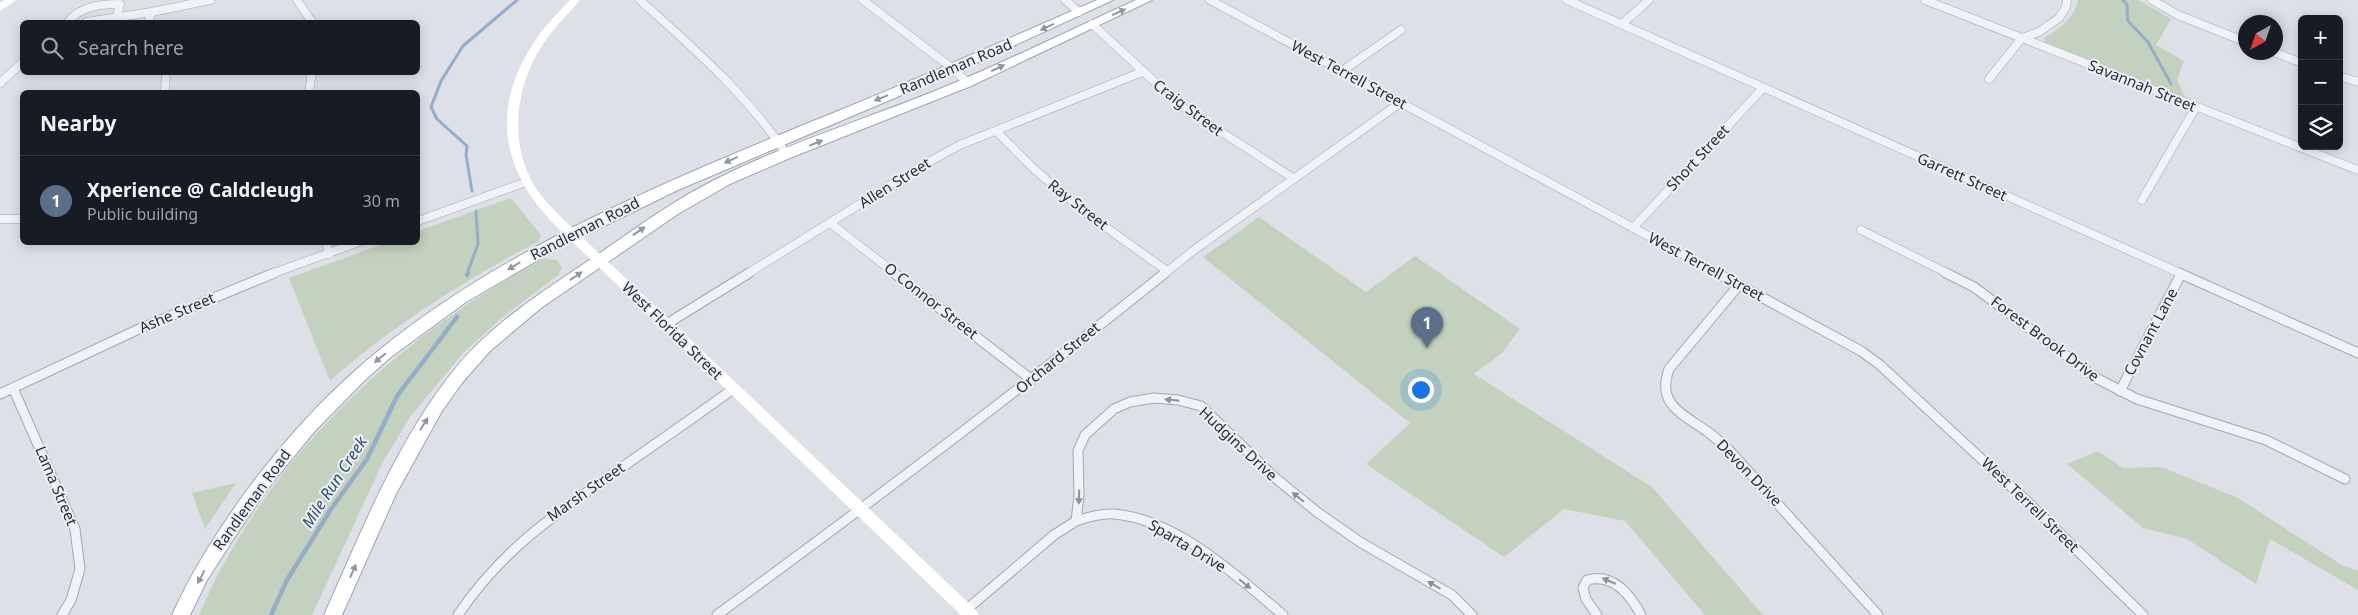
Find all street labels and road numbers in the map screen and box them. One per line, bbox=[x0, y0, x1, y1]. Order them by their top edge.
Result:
street label: Randleman Road bbox=[896, 33, 1015, 99]
street label: West Terrell Street bbox=[1288, 35, 1411, 113]
street label: Savannah Street bbox=[2085, 54, 2200, 116]
street label: Craig Street bbox=[1150, 74, 1228, 140]
street label: Short Street bbox=[1661, 119, 1734, 195]
street label: Garrett Street bbox=[1914, 147, 2011, 205]
street label: Allen Street bbox=[855, 152, 935, 212]
street label: Ray Street bbox=[1044, 174, 1113, 234]
street label: Randleman Road bbox=[526, 192, 643, 264]
street label: West Terrell Street bbox=[1645, 227, 1768, 305]
street label: O Connor Street bbox=[881, 257, 983, 343]
street label: West Florida Street bbox=[618, 277, 728, 384]
street label: Covnant Lane bbox=[2119, 284, 2182, 379]
street label: Ashe Street bbox=[136, 287, 218, 337]
street label: Forest Brook Drive bbox=[1987, 291, 2104, 385]
street label: Orchard Street bbox=[1011, 317, 1104, 398]
street label: Hudgins Drive bbox=[1195, 402, 1282, 485]
street label: Devon Drive bbox=[1713, 434, 1787, 510]
street label: Lama Street bbox=[31, 443, 83, 529]
street label: Randleman Road bbox=[208, 445, 295, 554]
street label: West Terrell Street bbox=[1978, 452, 2084, 556]
street label: Marsh Street bbox=[543, 457, 629, 525]
street label: Sparta Drive bbox=[1145, 514, 1230, 576]

